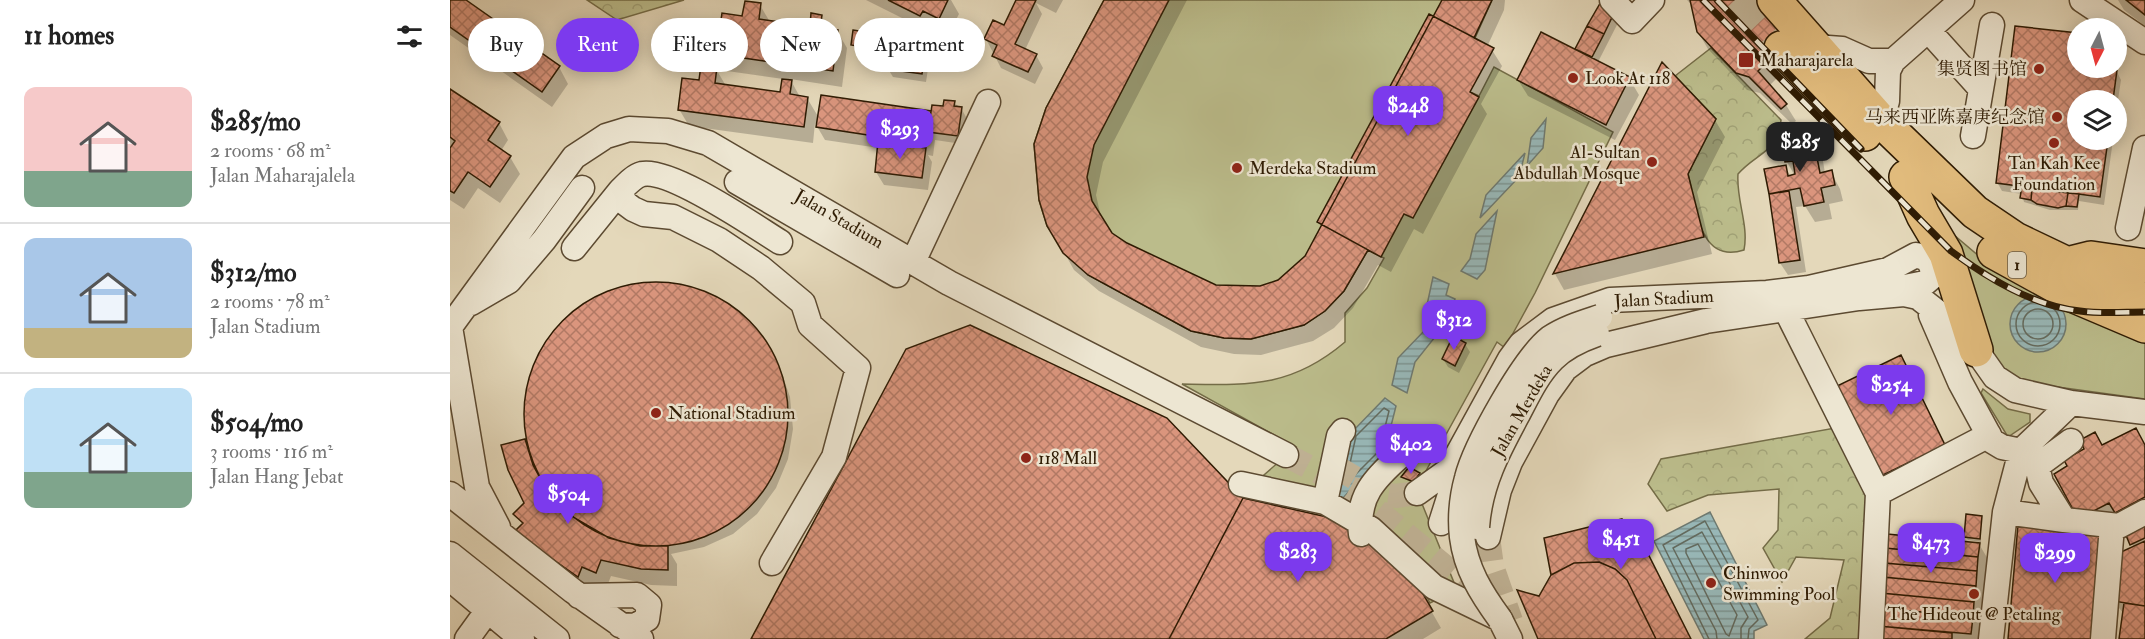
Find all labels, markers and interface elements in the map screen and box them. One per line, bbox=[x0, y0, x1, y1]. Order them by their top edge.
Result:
chip: Buy bbox=[468, 18, 544, 72]
chip: Rent bbox=[556, 18, 639, 72]
chip: Filters bbox=[651, 18, 748, 72]
chip: New bbox=[760, 18, 842, 72]
chip: Apartment bbox=[854, 18, 985, 72]
north arrow bbox=[2067, 18, 2127, 78]
map controls bbox=[2067, 18, 2127, 150]
text: 11 homes bbox=[24, 20, 114, 52]
icon: filters bbox=[393, 20, 426, 53]
place label: Maharajarela bbox=[1760, 49, 1854, 72]
marker: Maharajarela bbox=[1737, 51, 1755, 69]
place label: 集贤图书馆 bbox=[1937, 58, 2027, 81]
marker: 集贤图书馆 bbox=[2032, 62, 2046, 76]
place label: Look At 118 bbox=[1585, 67, 1670, 90]
marker: Look At 118 bbox=[1566, 71, 1580, 85]
pin: $248 bbox=[1372, 86, 1444, 137]
button: layers bbox=[2067, 90, 2127, 150]
text: $248 bbox=[1387, 93, 1429, 118]
text: $285/mo bbox=[210, 106, 301, 138]
place label: 马来西亚陈嘉庚纪念馆 bbox=[1865, 106, 2045, 129]
pin: $293 bbox=[864, 109, 936, 160]
marker: 马来西亚陈嘉庚纪念馆 bbox=[2050, 110, 2064, 124]
icon: home bbox=[72, 111, 144, 183]
text: $293 bbox=[880, 116, 920, 141]
pin: $285 bbox=[1764, 122, 1836, 173]
text: $285 bbox=[1780, 129, 1820, 154]
marker: Tan Kah Kee Foundation bbox=[2047, 136, 2061, 150]
text: 2 rooms · 68 m² bbox=[210, 138, 331, 163]
place label: Al-Sultan Abdullah Mosque bbox=[1513, 141, 1640, 185]
place label: Tan Kah Kee Foundation bbox=[2008, 152, 2101, 196]
marker: Al-Sultan Abdullah Mosque bbox=[1645, 155, 1659, 169]
place label: Merdeka Stadium bbox=[1249, 157, 1376, 180]
marker: Merdeka Stadium bbox=[1230, 161, 1244, 175]
text: Jalan Maharajalela bbox=[210, 163, 355, 188]
street label: Jalan Stadium bbox=[789, 184, 888, 254]
road number: 1 bbox=[2008, 252, 2026, 278]
text: $312/mo bbox=[210, 257, 297, 289]
icon: home bbox=[72, 262, 144, 334]
street label: Jalan Stadium bbox=[1613, 285, 1714, 313]
text: 2 rooms · 78 m² bbox=[210, 289, 330, 314]
pin: $312 bbox=[1418, 300, 1490, 351]
text: $312 bbox=[1436, 307, 1472, 332]
text: Jalan Stadium bbox=[210, 314, 321, 339]
street label: Jalan Merdeka bbox=[1486, 360, 1558, 462]
pin: $254 bbox=[1855, 365, 1927, 416]
text: $254 bbox=[1871, 372, 1911, 397]
place label: National Stadium bbox=[668, 402, 795, 425]
marker: National Stadium bbox=[649, 406, 663, 420]
text: $504/mo bbox=[210, 407, 303, 439]
icon: home bbox=[72, 412, 144, 484]
pin: $402 bbox=[1375, 424, 1447, 475]
text: $402 bbox=[1390, 431, 1432, 456]
text: 3 rooms · 116 m² bbox=[210, 439, 333, 464]
place label: 118 Mall bbox=[1038, 447, 1097, 470]
marker: 118 Mall bbox=[1019, 451, 1033, 465]
text: Jalan Hang Jebat bbox=[210, 464, 343, 489]
pin: $504 bbox=[532, 474, 604, 525]
text: $504 bbox=[548, 481, 588, 506]
pin: $451 bbox=[1585, 519, 1657, 570]
pin: $473 bbox=[1895, 523, 1967, 574]
text: $451 bbox=[1602, 526, 1640, 551]
text: $473 bbox=[1912, 530, 1950, 555]
pin: $283 bbox=[1262, 532, 1334, 583]
pin: $299 bbox=[2019, 533, 2091, 584]
text: $283 bbox=[1279, 539, 1317, 564]
text: $299 bbox=[2034, 540, 2076, 565]
place label: Chinwoo Swimming Pool bbox=[1723, 562, 1836, 606]
marker: Chinwoo Swimming Pool bbox=[1704, 576, 1718, 590]
marker: The Hideout @ Petaling bbox=[1967, 587, 1981, 601]
place label: The Hideout @ Petaling bbox=[1887, 603, 2062, 626]

